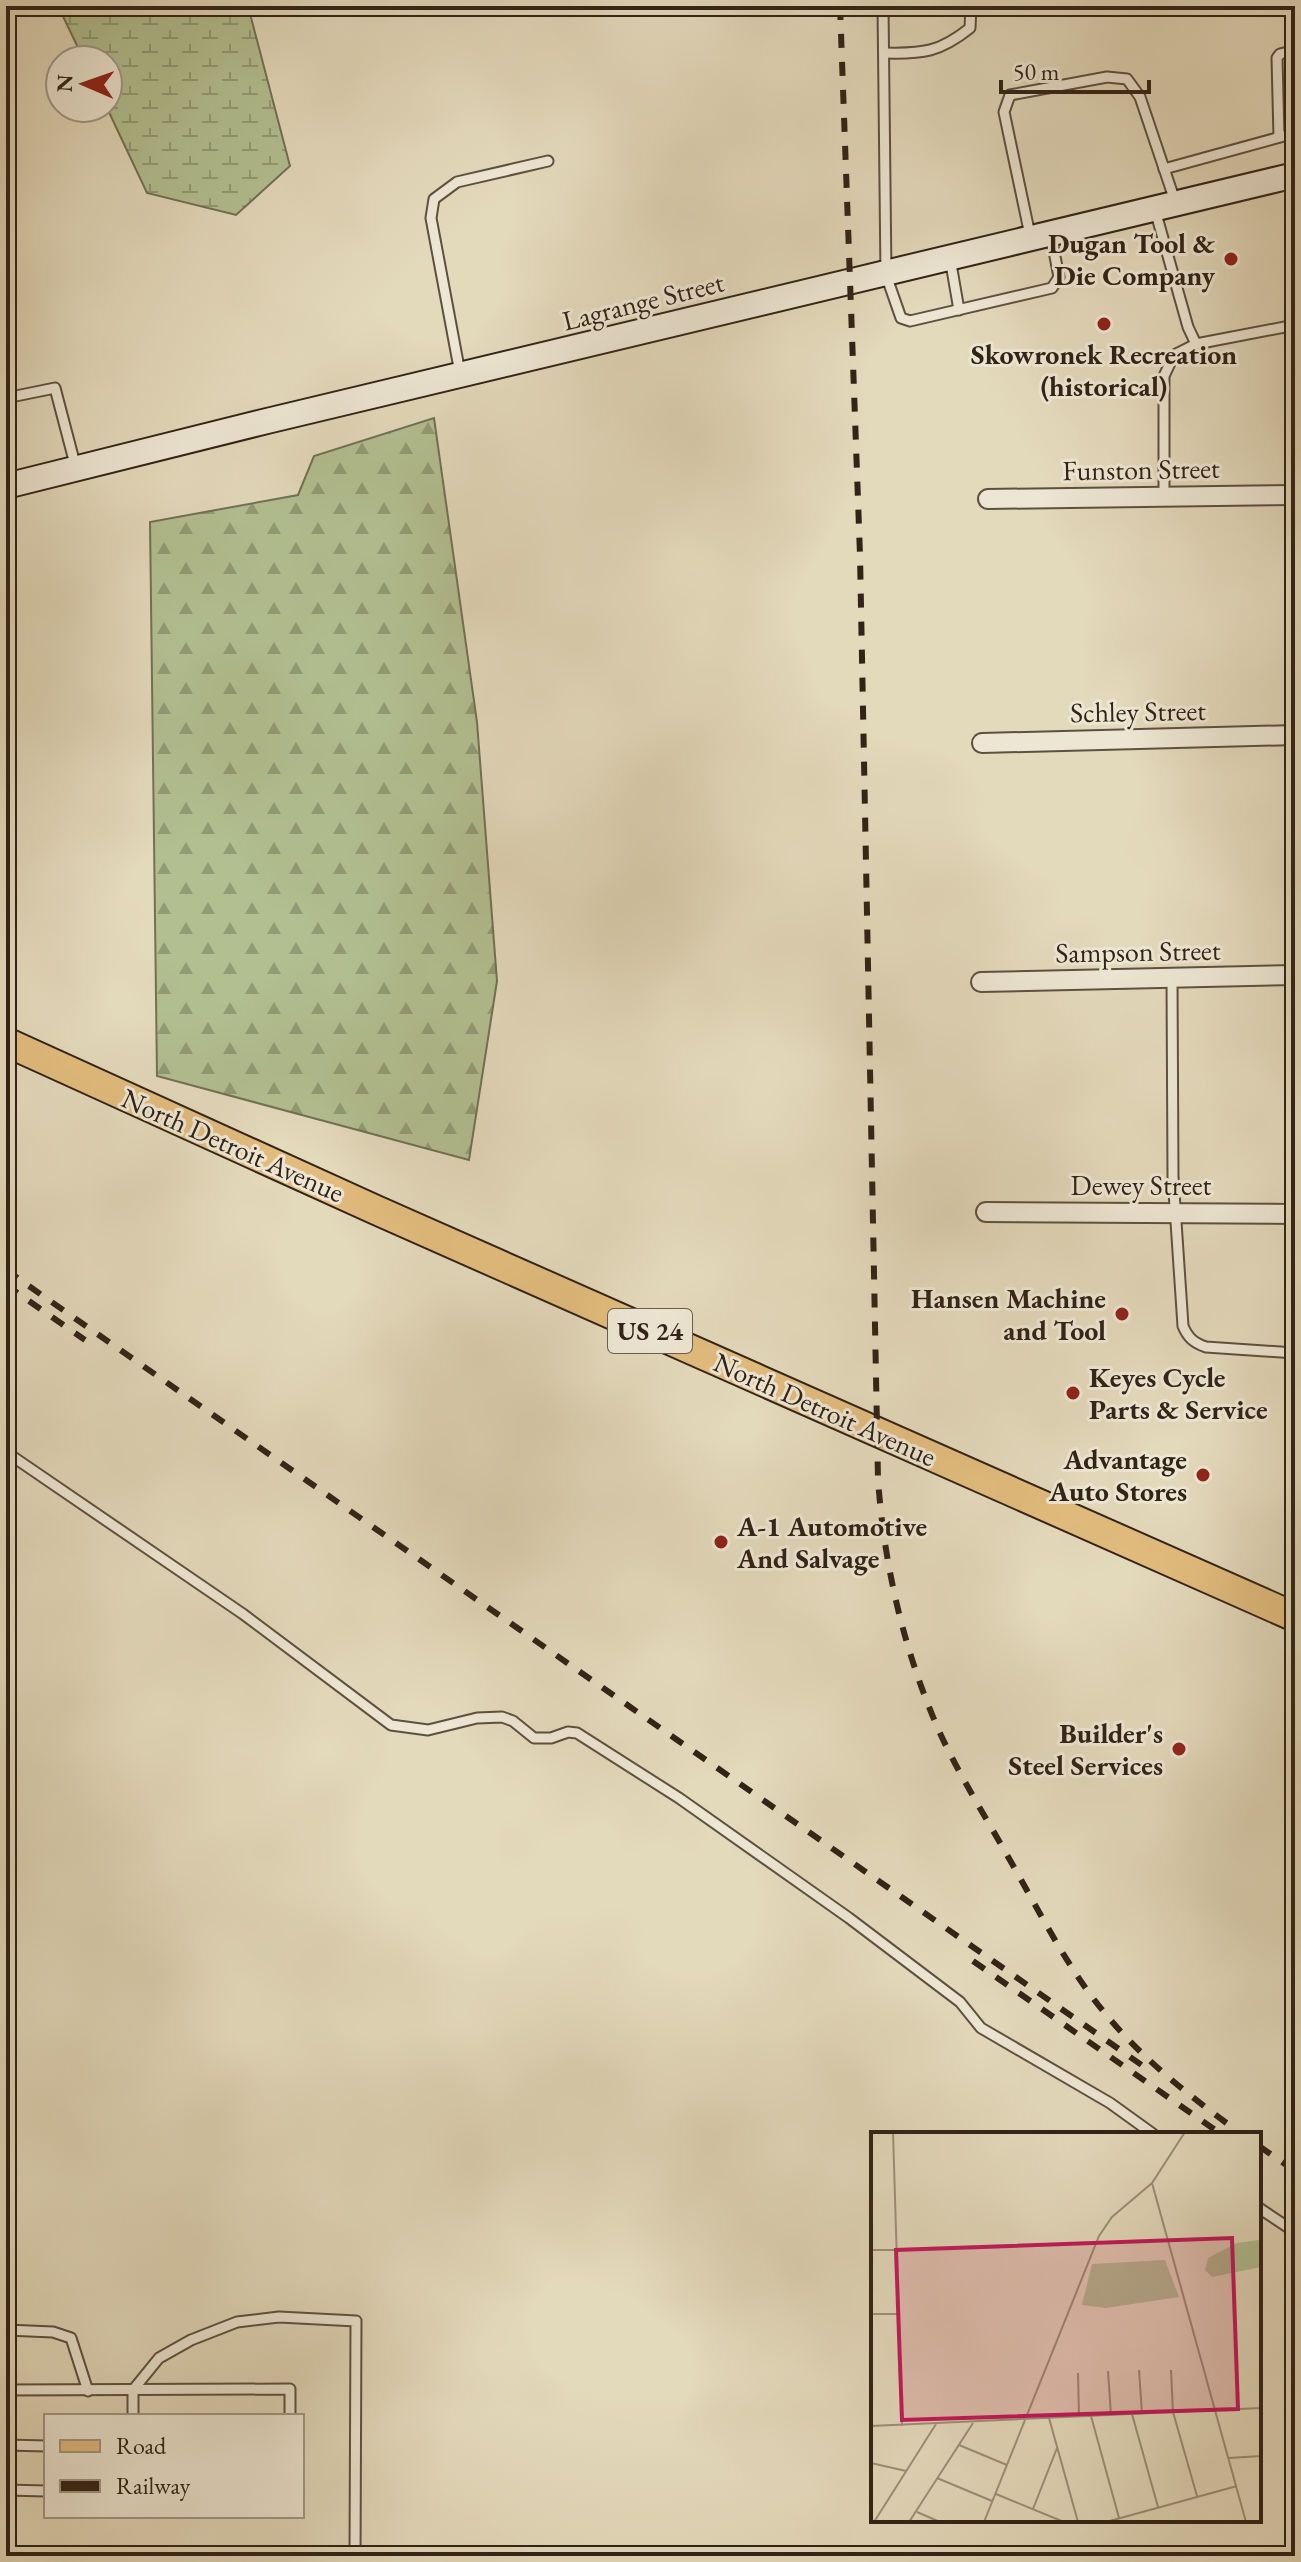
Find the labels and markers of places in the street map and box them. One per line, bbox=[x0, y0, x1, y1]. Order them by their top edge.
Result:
place label: Dugan Tool & Die Company bbox=[1048, 225, 1216, 293]
marker: Dugan Tool & Die Company bbox=[1222, 250, 1240, 268]
marker: Skowronek Recreation (historical) bbox=[1095, 315, 1113, 333]
place label: Skowronek Recreation (historical) bbox=[971, 336, 1237, 404]
place label: Hansen Machine and Tool bbox=[911, 1280, 1106, 1348]
marker: Hansen Machine and Tool bbox=[1113, 1305, 1131, 1323]
place label: Keyes Cycle Parts & Service bbox=[1089, 1359, 1268, 1427]
marker: Keyes Cycle Parts & Service bbox=[1064, 1384, 1082, 1402]
place label: Advantage Auto Stores bbox=[1048, 1441, 1187, 1509]
marker: Advantage Auto Stores bbox=[1194, 1466, 1212, 1484]
place label: A-1 Automotive And Salvage bbox=[736, 1508, 927, 1576]
marker: A-1 Automotive And Salvage bbox=[712, 1533, 730, 1551]
place label: Builder's Steel Services bbox=[1008, 1715, 1163, 1783]
marker: Builder's Steel Services bbox=[1170, 1740, 1188, 1758]

